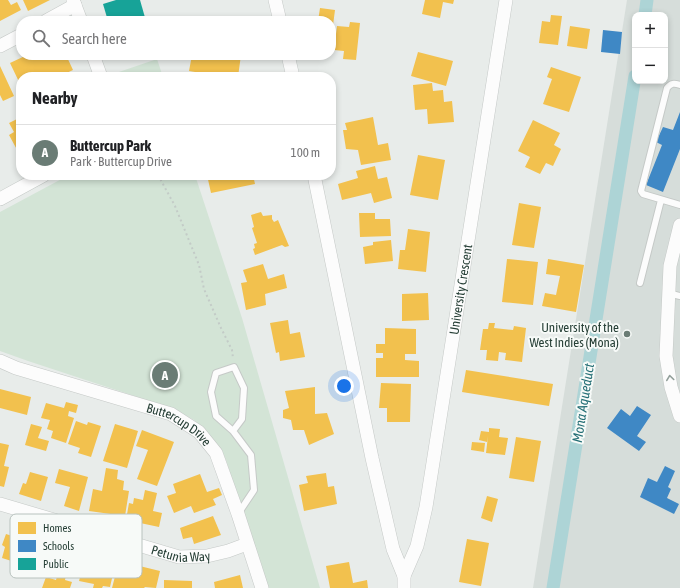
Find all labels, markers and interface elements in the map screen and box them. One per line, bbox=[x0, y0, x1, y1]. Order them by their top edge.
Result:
map controls bbox=[632, 12, 668, 84]
button: + bbox=[632, 12, 668, 48]
search box bbox=[16, 16, 336, 60]
icon: search bbox=[30, 27, 52, 49]
text: Search here bbox=[62, 30, 127, 47]
button: − bbox=[632, 48, 668, 84]
text: Nearby bbox=[32, 88, 78, 108]
text: Buttercup Park bbox=[70, 137, 151, 154]
text: A bbox=[42, 145, 48, 160]
text: 100 m bbox=[291, 145, 320, 160]
text: Park · Buttercup Drive bbox=[70, 154, 172, 169]
street label: University Crescent bbox=[446, 243, 475, 336]
place label: University of the West Indies (Mona) bbox=[529, 320, 619, 350]
marker: University of the West Indies (Mona) bbox=[622, 329, 632, 339]
pin: A bbox=[152, 360, 178, 390]
water label: Mona Aqueduct bbox=[569, 362, 597, 444]
one-way arrow bbox=[666, 375, 675, 381]
your location bbox=[334, 376, 354, 396]
street label: Buttercup Drive bbox=[145, 400, 214, 449]
legend bbox=[10, 514, 142, 578]
text: Homes bbox=[43, 522, 71, 534]
text: Schools bbox=[43, 540, 74, 552]
street label: Petunia Way bbox=[149, 542, 213, 565]
text: Public bbox=[43, 558, 69, 570]

